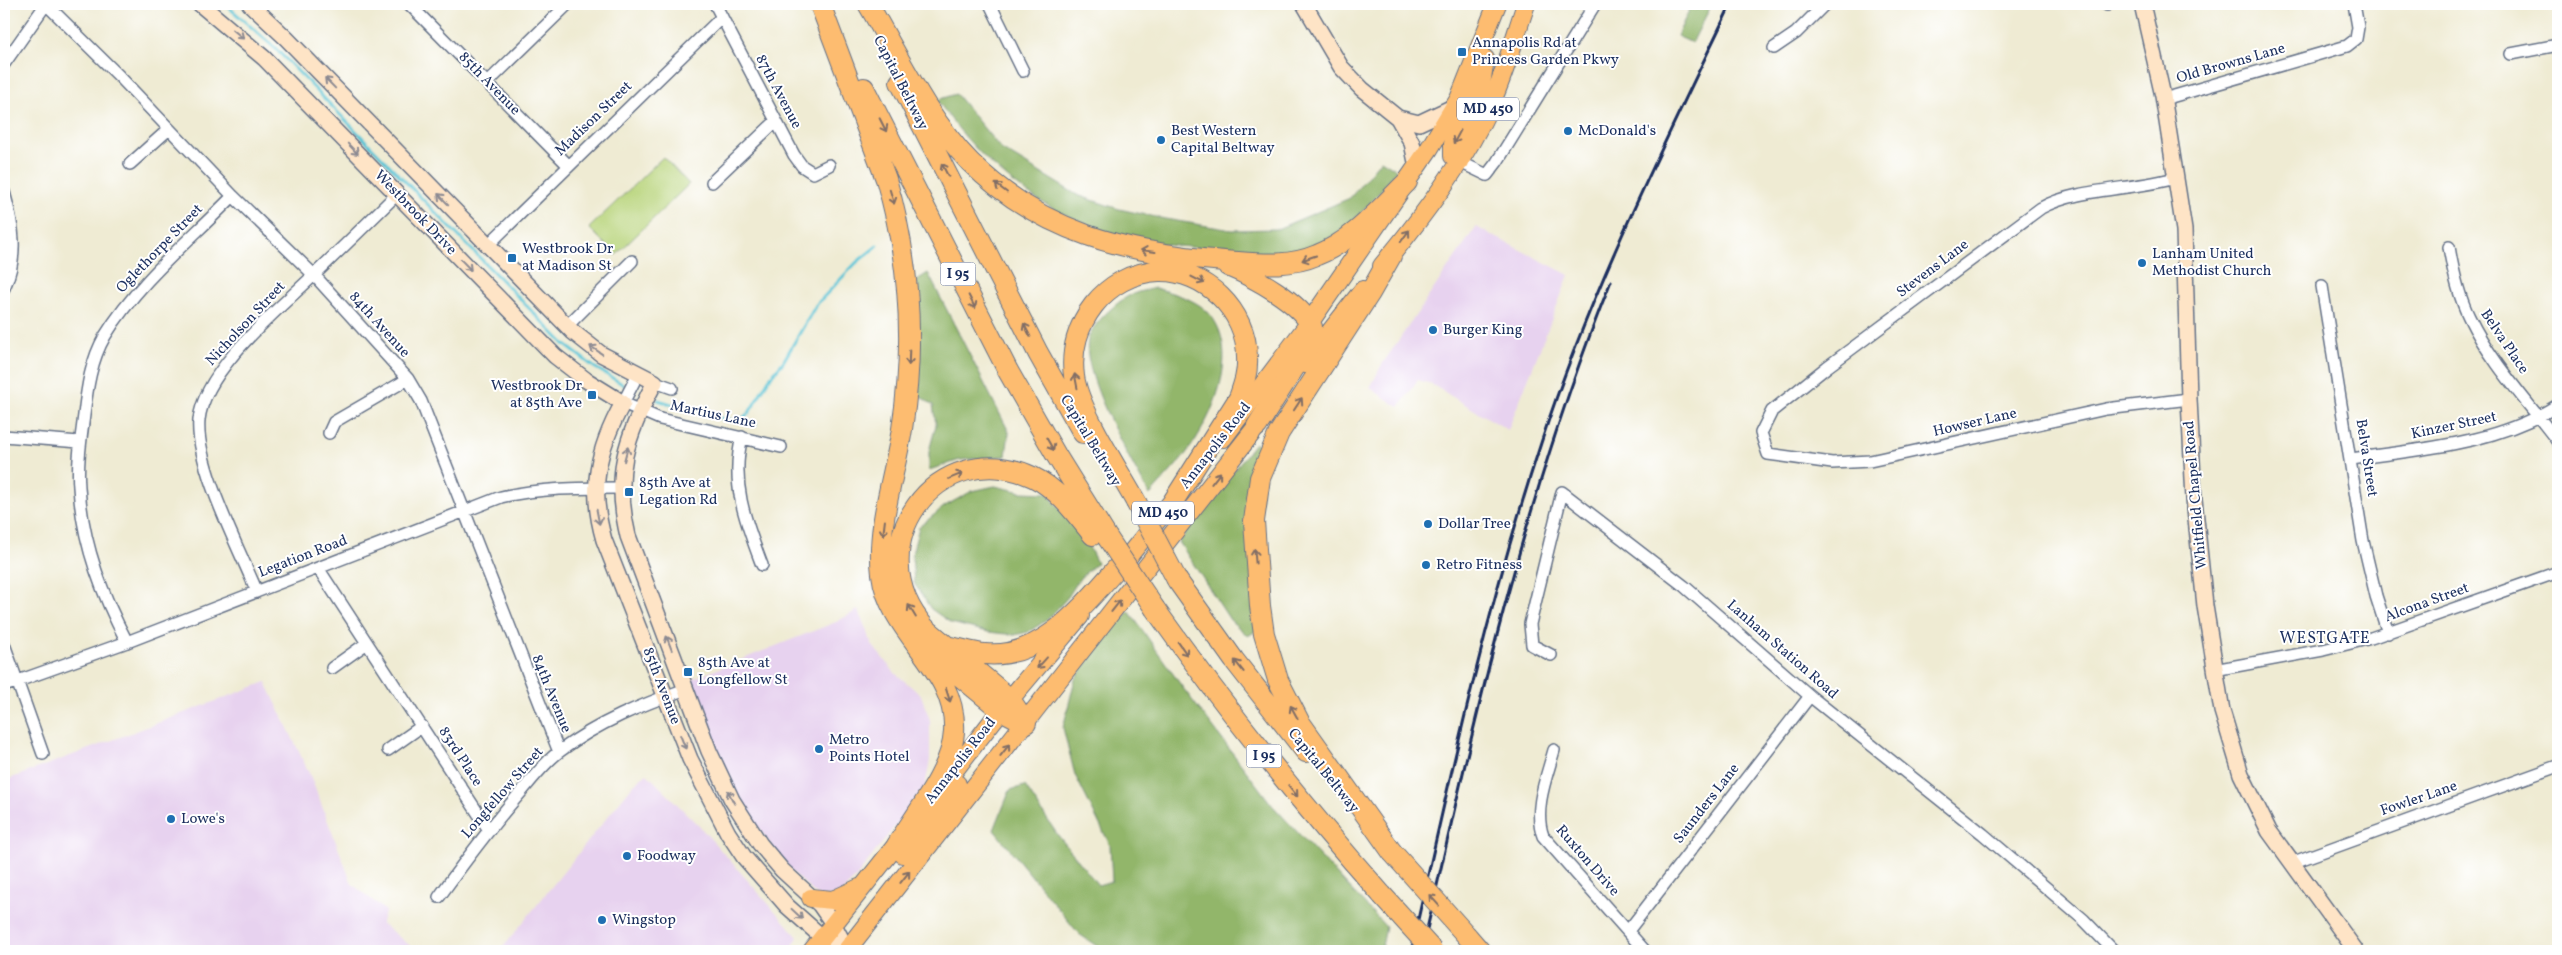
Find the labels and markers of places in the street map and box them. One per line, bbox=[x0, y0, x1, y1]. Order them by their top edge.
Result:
place label: Annapolis Rd at Princess Garden Pkwy bbox=[1472, 33, 1619, 71]
marker: Annapolis Rd at Princess Garden Pkwy bbox=[1456, 46, 1468, 58]
place label: Best Western Capital Beltway bbox=[1171, 121, 1275, 159]
place label: McDonald's bbox=[1578, 121, 1656, 142]
marker: McDonald's bbox=[1562, 125, 1574, 137]
marker: Best Western Capital Beltway bbox=[1155, 134, 1167, 146]
place label: Westbrook Dr at Madison St bbox=[522, 239, 613, 277]
place label: Lanham United Methodist Church bbox=[2152, 244, 2271, 282]
marker: Westbrook Dr at Madison St bbox=[506, 252, 518, 264]
marker: Lanham United Methodist Church bbox=[2136, 257, 2148, 269]
place label: Burger King bbox=[1443, 320, 1523, 341]
marker: Burger King bbox=[1427, 324, 1439, 336]
place label: Westbrook Dr at 85th Ave bbox=[491, 376, 582, 414]
marker: Westbrook Dr at 85th Ave bbox=[586, 389, 598, 401]
place label: 85th Ave at Legation Rd bbox=[639, 473, 718, 511]
marker: 85th Ave at Legation Rd bbox=[623, 486, 635, 498]
place label: Dollar Tree bbox=[1438, 514, 1511, 535]
marker: Dollar Tree bbox=[1422, 518, 1434, 530]
place label: Retro Fitness bbox=[1436, 555, 1522, 576]
marker: Retro Fitness bbox=[1420, 559, 1432, 571]
place label: 85th Ave at Longfellow St bbox=[698, 653, 788, 691]
marker: 85th Ave at Longfellow St bbox=[682, 666, 694, 678]
place label: Metro Points Hotel bbox=[829, 730, 910, 768]
marker: Metro Points Hotel bbox=[813, 743, 825, 755]
place label: Lowe's bbox=[181, 809, 225, 830]
marker: Lowe's bbox=[165, 813, 177, 825]
place label: Foodway bbox=[637, 846, 696, 867]
marker: Foodway bbox=[621, 850, 633, 862]
place label: Wingstop bbox=[612, 910, 676, 931]
marker: Wingstop bbox=[596, 914, 608, 926]

